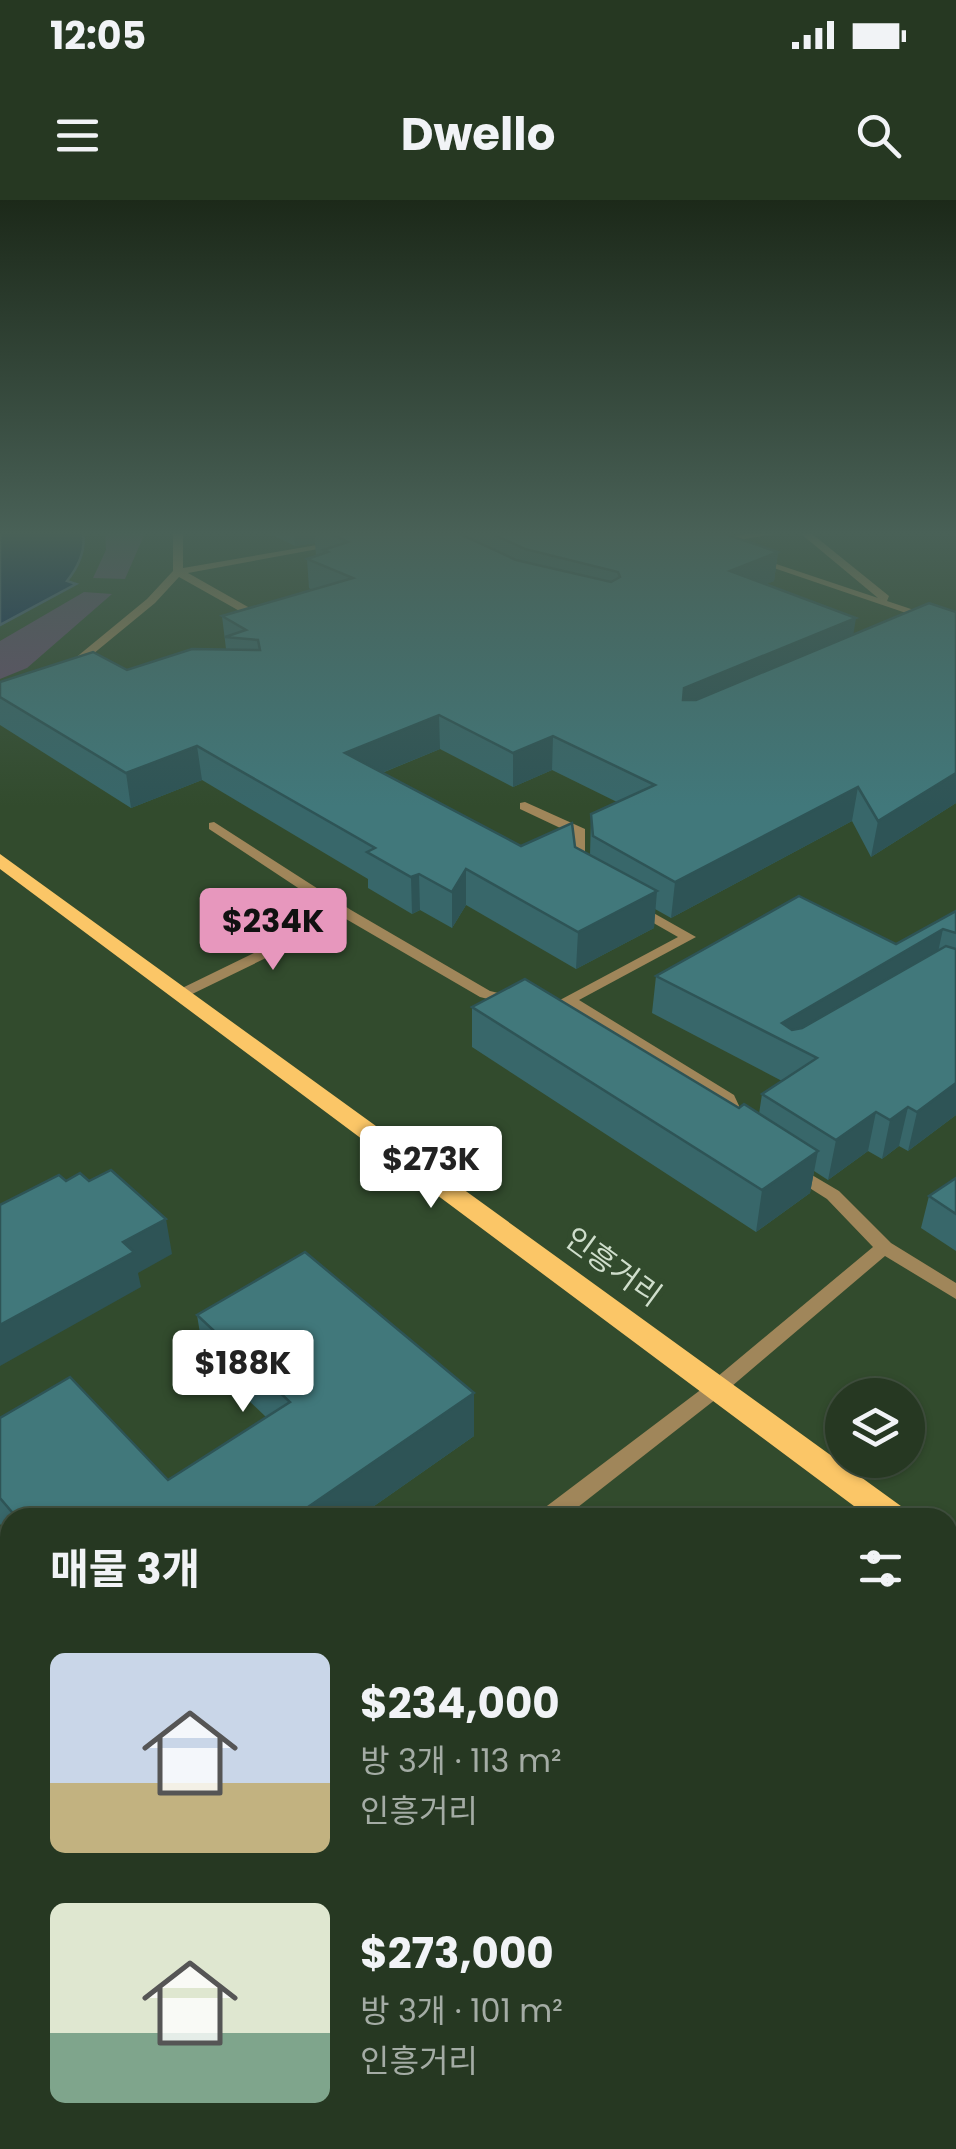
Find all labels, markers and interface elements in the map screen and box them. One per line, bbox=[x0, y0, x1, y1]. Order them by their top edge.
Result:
text: 12:05 bbox=[50, 9, 146, 62]
text: Dwello bbox=[401, 103, 555, 166]
icon: menu bbox=[50, 108, 105, 163]
icon: search bbox=[851, 108, 906, 163]
pin: $234K bbox=[203, 888, 343, 973]
text: $234K bbox=[222, 898, 324, 943]
pin: $273K bbox=[361, 1126, 501, 1211]
text: $273K bbox=[382, 1136, 480, 1181]
street label: 인흥거리 bbox=[556, 1217, 671, 1316]
pin: $188K bbox=[173, 1330, 313, 1415]
text: $188K bbox=[195, 1340, 291, 1385]
map controls bbox=[825, 1378, 925, 1478]
button: layers bbox=[825, 1378, 925, 1478]
text: 매물 3개 bbox=[50, 1540, 200, 1599]
icon: filters bbox=[853, 1541, 908, 1596]
text: $234,000 bbox=[360, 1674, 560, 1733]
icon: home bbox=[130, 1693, 250, 1813]
text: 방 3개 · 113 m² bbox=[360, 1738, 562, 1783]
text: 인흥거리 bbox=[360, 1788, 478, 1833]
text: $273,000 bbox=[360, 1924, 554, 1983]
icon: home bbox=[130, 1943, 250, 2063]
text: 방 3개 · 101 m² bbox=[360, 1988, 563, 2033]
text: 인흥거리 bbox=[360, 2038, 478, 2083]

